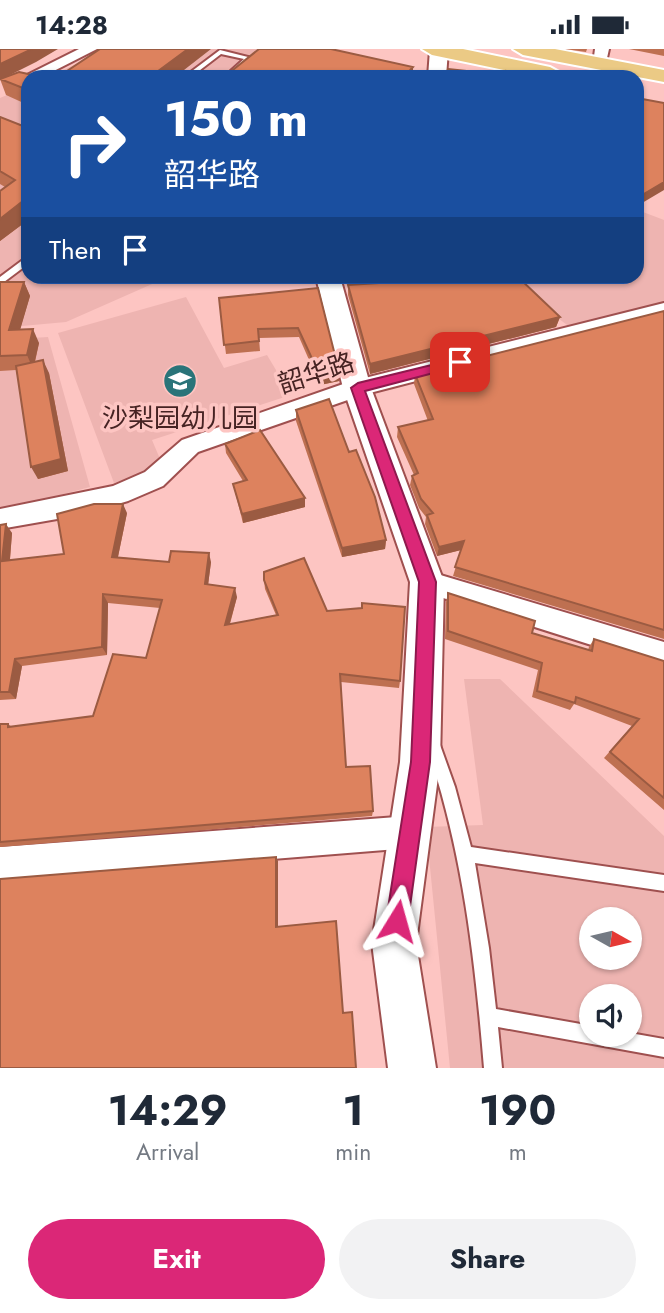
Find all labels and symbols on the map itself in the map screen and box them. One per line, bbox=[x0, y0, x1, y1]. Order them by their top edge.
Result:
pin bbox=[430, 332, 490, 392]
street label: 韶华路 bbox=[273, 343, 359, 403]
school or university icon: 沙梨园幼儿园 bbox=[161, 362, 199, 400]
place label: 沙梨园幼儿园 bbox=[102, 399, 258, 437]
position arrow bbox=[360, 884, 434, 958]
north arrow bbox=[579, 907, 642, 969]

